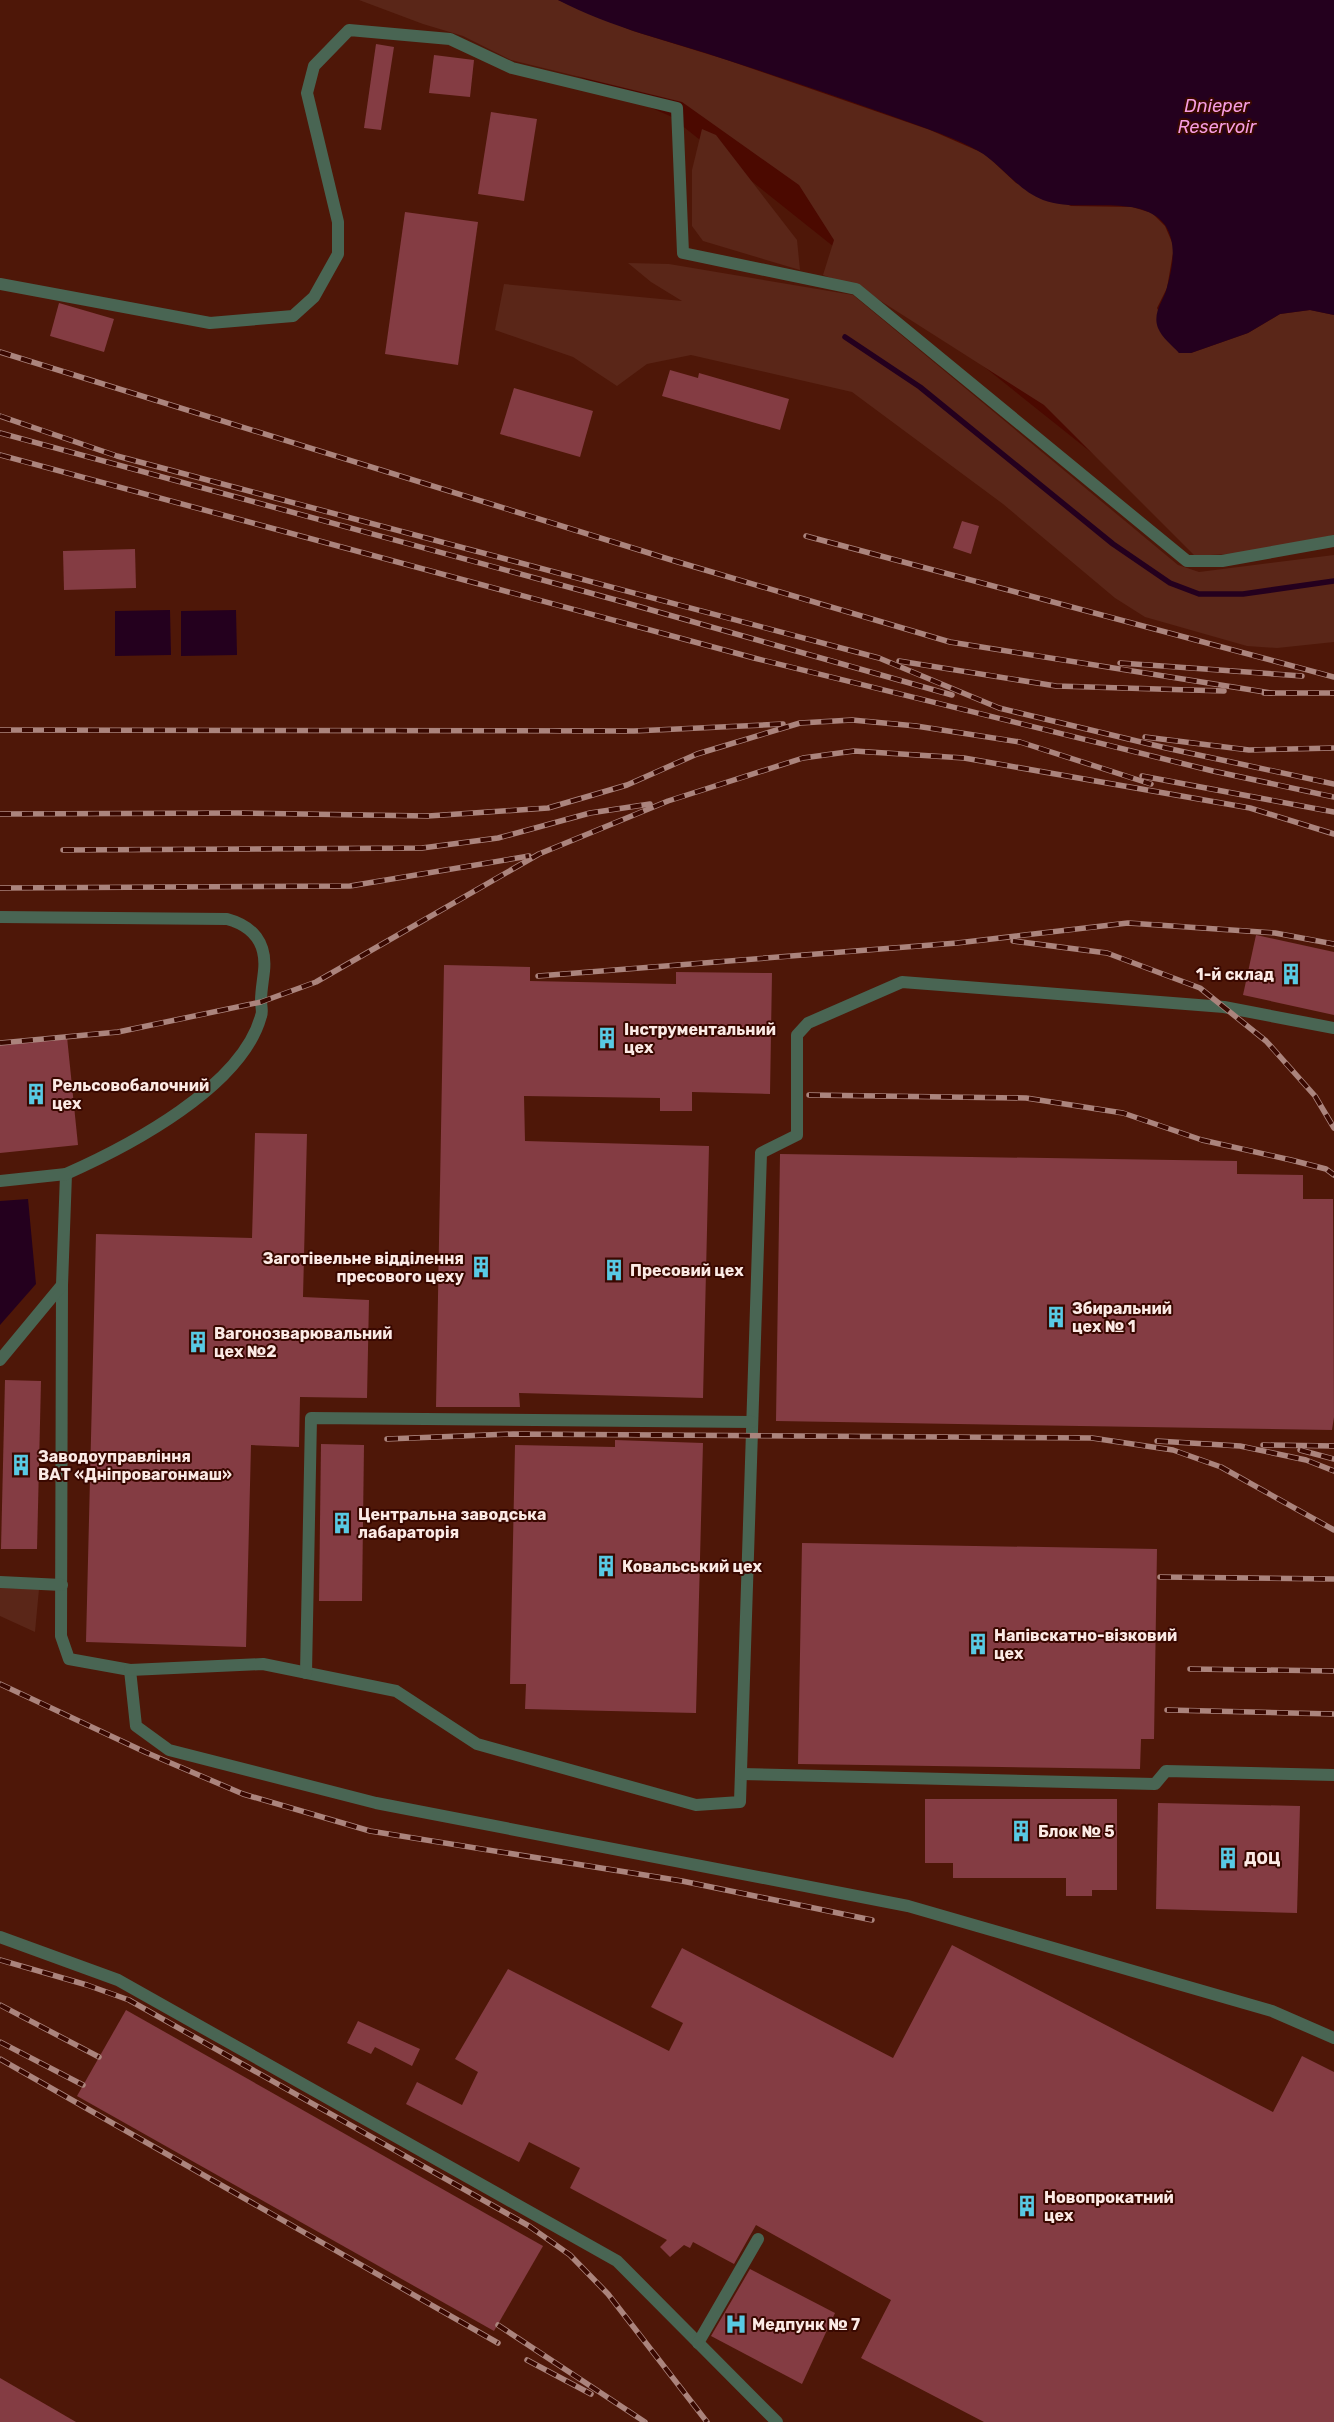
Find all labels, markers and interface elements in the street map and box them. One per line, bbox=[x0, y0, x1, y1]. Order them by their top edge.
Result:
water label: Dnieper Reservoir bbox=[1178, 95, 1258, 138]
building icon: 1-й склад bbox=[1278, 961, 1304, 987]
place label: 1-й склад bbox=[1196, 965, 1274, 984]
place label: Інструментальний цех bbox=[624, 1020, 776, 1057]
building icon: Інструментальний цех bbox=[594, 1025, 620, 1051]
place label: Рельсовобалочний цех bbox=[52, 1076, 209, 1113]
building icon: Рельсовобалочний цех bbox=[23, 1081, 49, 1107]
place label: Заготівельне відділення пресового цеху bbox=[263, 1249, 465, 1286]
building icon: Заготівельне відділення пресового цеху bbox=[468, 1254, 494, 1280]
building icon: Пресовий цех bbox=[601, 1257, 627, 1283]
place label: Пресовий цех bbox=[630, 1261, 744, 1280]
place label: Збиральний цех № 1 bbox=[1072, 1299, 1172, 1336]
building icon: Збиральний цех № 1 bbox=[1043, 1304, 1069, 1330]
place label: Вагонозварювальний цех №2 bbox=[214, 1324, 393, 1361]
building icon: Вагонозварювальний цех №2 bbox=[185, 1329, 211, 1355]
place label: Заводоуправління ВАТ «Дніпровагонмаш» bbox=[38, 1447, 232, 1484]
building icon: Заводоуправління ВАТ «Дніпровагонмаш» bbox=[8, 1452, 34, 1478]
place label: Центральна заводська лабараторія bbox=[358, 1505, 546, 1542]
building icon: Центральна заводська лабараторія bbox=[329, 1510, 355, 1536]
building icon: Ковальський цех bbox=[593, 1553, 619, 1579]
place label: Ковальський цех bbox=[622, 1557, 762, 1576]
place label: Напівскатно-візковий цех bbox=[994, 1626, 1177, 1663]
building icon: Напівскатно-візковий цех bbox=[965, 1631, 991, 1657]
building icon: Блок № 5 bbox=[1008, 1818, 1034, 1844]
place label: Блок № 5 bbox=[1038, 1822, 1115, 1841]
building icon: ДОЦ bbox=[1215, 1845, 1241, 1871]
place label: ДОЦ bbox=[1244, 1849, 1280, 1868]
place label: Новопрокатний цех bbox=[1044, 2188, 1174, 2225]
building icon: Новопрокатний цех bbox=[1014, 2193, 1040, 2219]
hospital icon: Медпунк № 7 bbox=[723, 2311, 749, 2337]
place label: Медпунк № 7 bbox=[752, 2315, 860, 2334]

